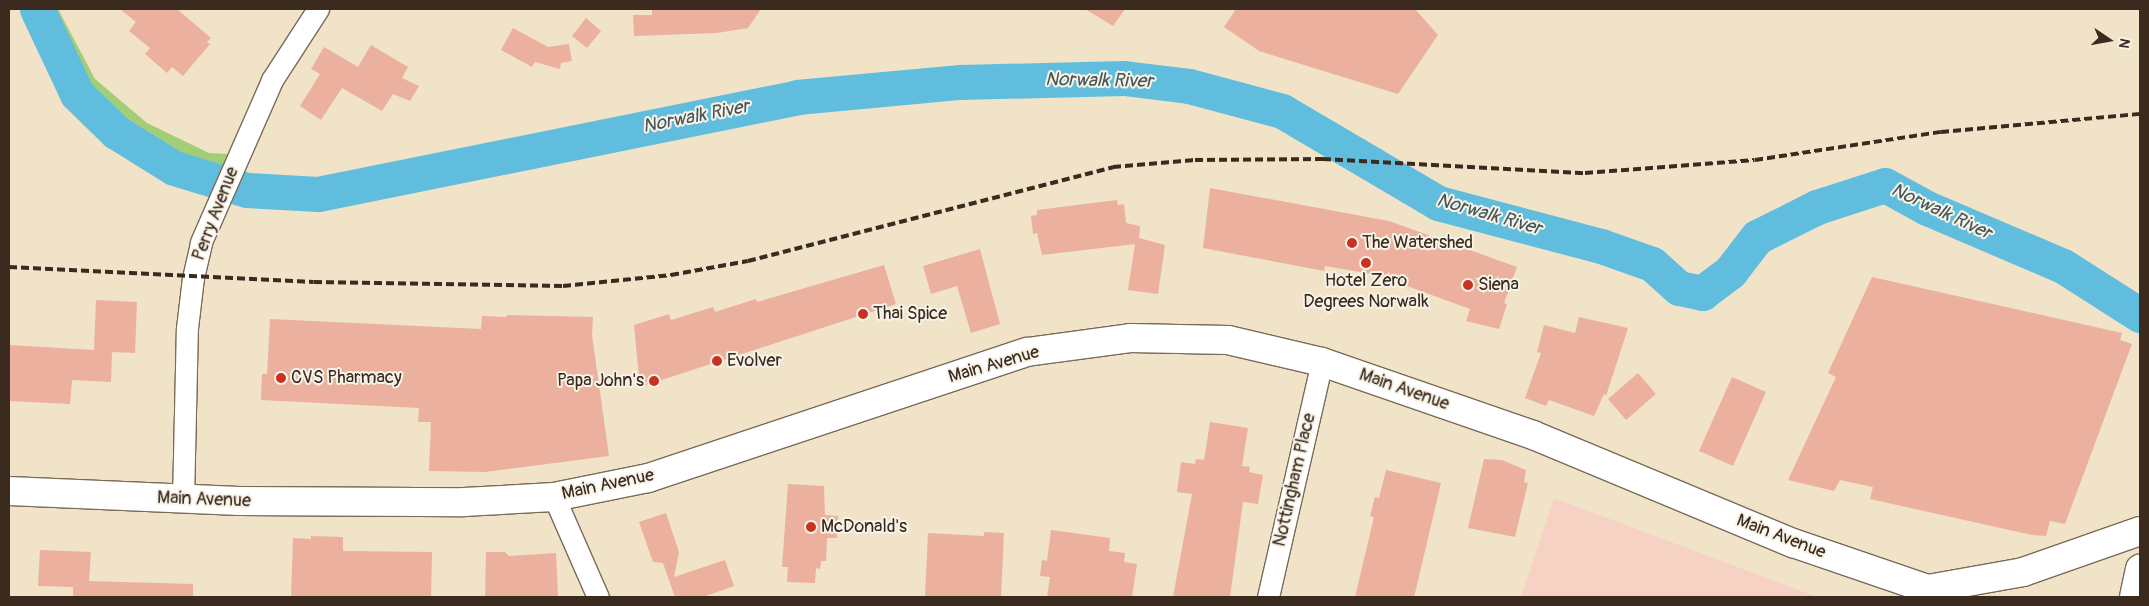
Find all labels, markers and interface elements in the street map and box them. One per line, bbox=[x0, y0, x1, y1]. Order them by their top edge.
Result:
north arrow bbox=[2084, 15, 2134, 65]
text: N bbox=[2115, 37, 2133, 50]
water label: Norwalk River bbox=[1045, 69, 1153, 93]
water label: Norwalk River bbox=[641, 96, 751, 138]
street label: Perry Avenue bbox=[188, 164, 244, 264]
water label: Norwalk River bbox=[1887, 179, 1995, 245]
water label: Norwalk River bbox=[1434, 189, 1544, 241]
place label: The Watershed bbox=[1362, 232, 1473, 254]
marker: The Watershed bbox=[1346, 237, 1358, 249]
marker: Hotel Zero Degrees Norwalk bbox=[1360, 257, 1372, 269]
place label: Hotel Zero Degrees Norwalk bbox=[1303, 271, 1429, 314]
place label: Siena bbox=[1478, 274, 1519, 296]
marker: Siena bbox=[1462, 279, 1474, 291]
place label: Thai Spice bbox=[873, 303, 947, 325]
marker: Thai Spice bbox=[857, 308, 869, 320]
street label: Main Avenue bbox=[946, 342, 1042, 388]
place label: Evolver bbox=[727, 350, 782, 372]
marker: Evolver bbox=[711, 355, 723, 367]
street label: Main Avenue bbox=[1356, 365, 1452, 415]
place label: CVS Pharmacy bbox=[291, 367, 402, 389]
place label: Papa John's bbox=[557, 370, 644, 392]
marker: CVS Pharmacy bbox=[275, 372, 287, 384]
marker: Papa John's bbox=[648, 375, 660, 387]
street label: Nottingham Place bbox=[1269, 411, 1321, 549]
street label: Main Avenue bbox=[560, 465, 656, 505]
street label: Main Avenue bbox=[157, 488, 251, 512]
street label: Main Avenue bbox=[1733, 510, 1829, 564]
place label: McDonald's bbox=[821, 516, 907, 538]
marker: McDonald's bbox=[805, 521, 817, 533]

